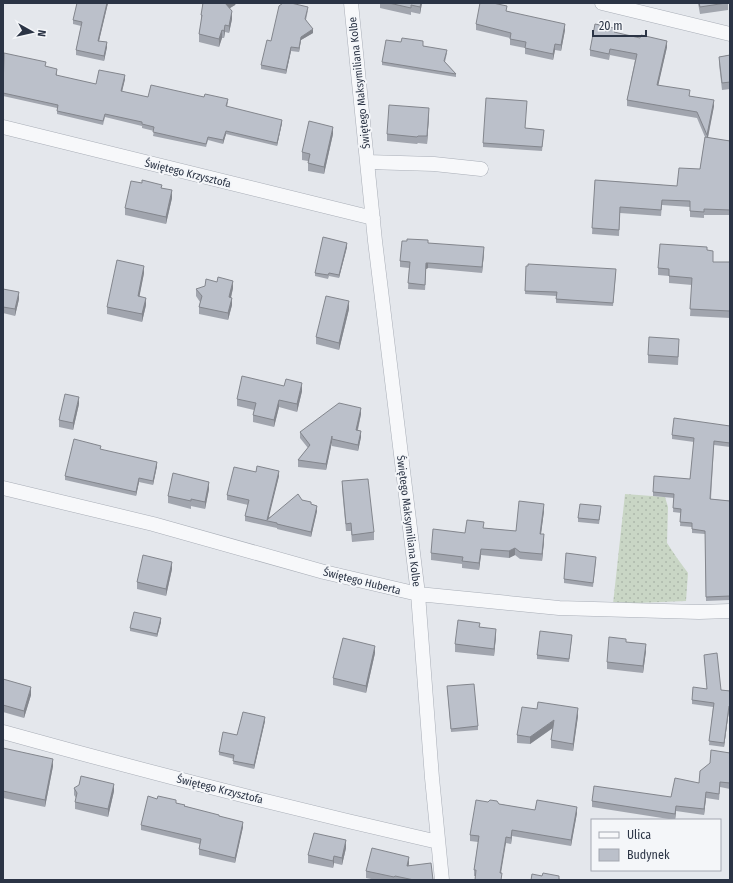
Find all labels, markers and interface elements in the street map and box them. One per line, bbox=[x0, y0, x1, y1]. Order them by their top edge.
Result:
north arrow bbox=[12, 12, 52, 52]
scale bar bbox=[593, 12, 646, 38]
street label: Świętego Maksymiliana Kolbe bbox=[345, 16, 373, 150]
text: 20 m bbox=[599, 19, 623, 33]
text: N bbox=[35, 29, 48, 37]
street label: Świętego Krzysztofa bbox=[143, 155, 233, 191]
street label: Świętego Maksymiliana Kolbe bbox=[394, 454, 424, 588]
street label: Świętego Huberta bbox=[322, 565, 402, 597]
street label: Świętego Krzysztofa bbox=[175, 771, 265, 807]
legend bbox=[591, 819, 721, 871]
text: Ulica bbox=[627, 828, 651, 842]
text: Budynek bbox=[627, 848, 670, 862]

